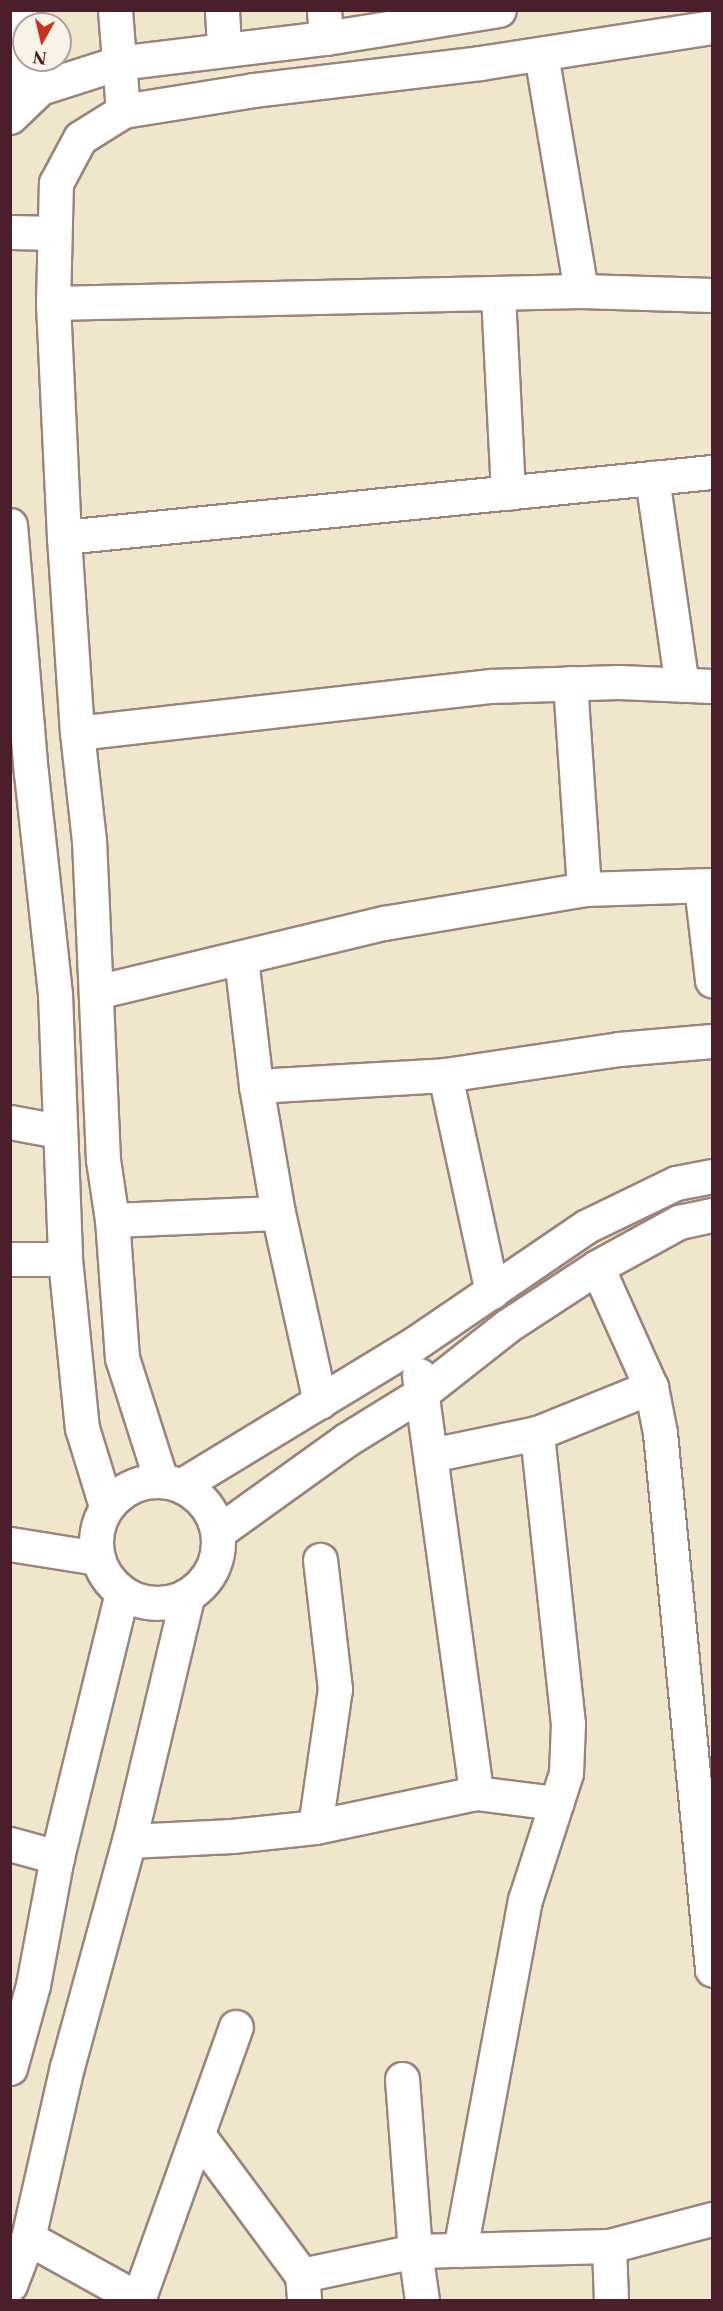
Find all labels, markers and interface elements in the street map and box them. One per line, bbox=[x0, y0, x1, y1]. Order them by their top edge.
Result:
north arrow bbox=[12, 12, 72, 72]
text: N bbox=[31, 47, 48, 69]

